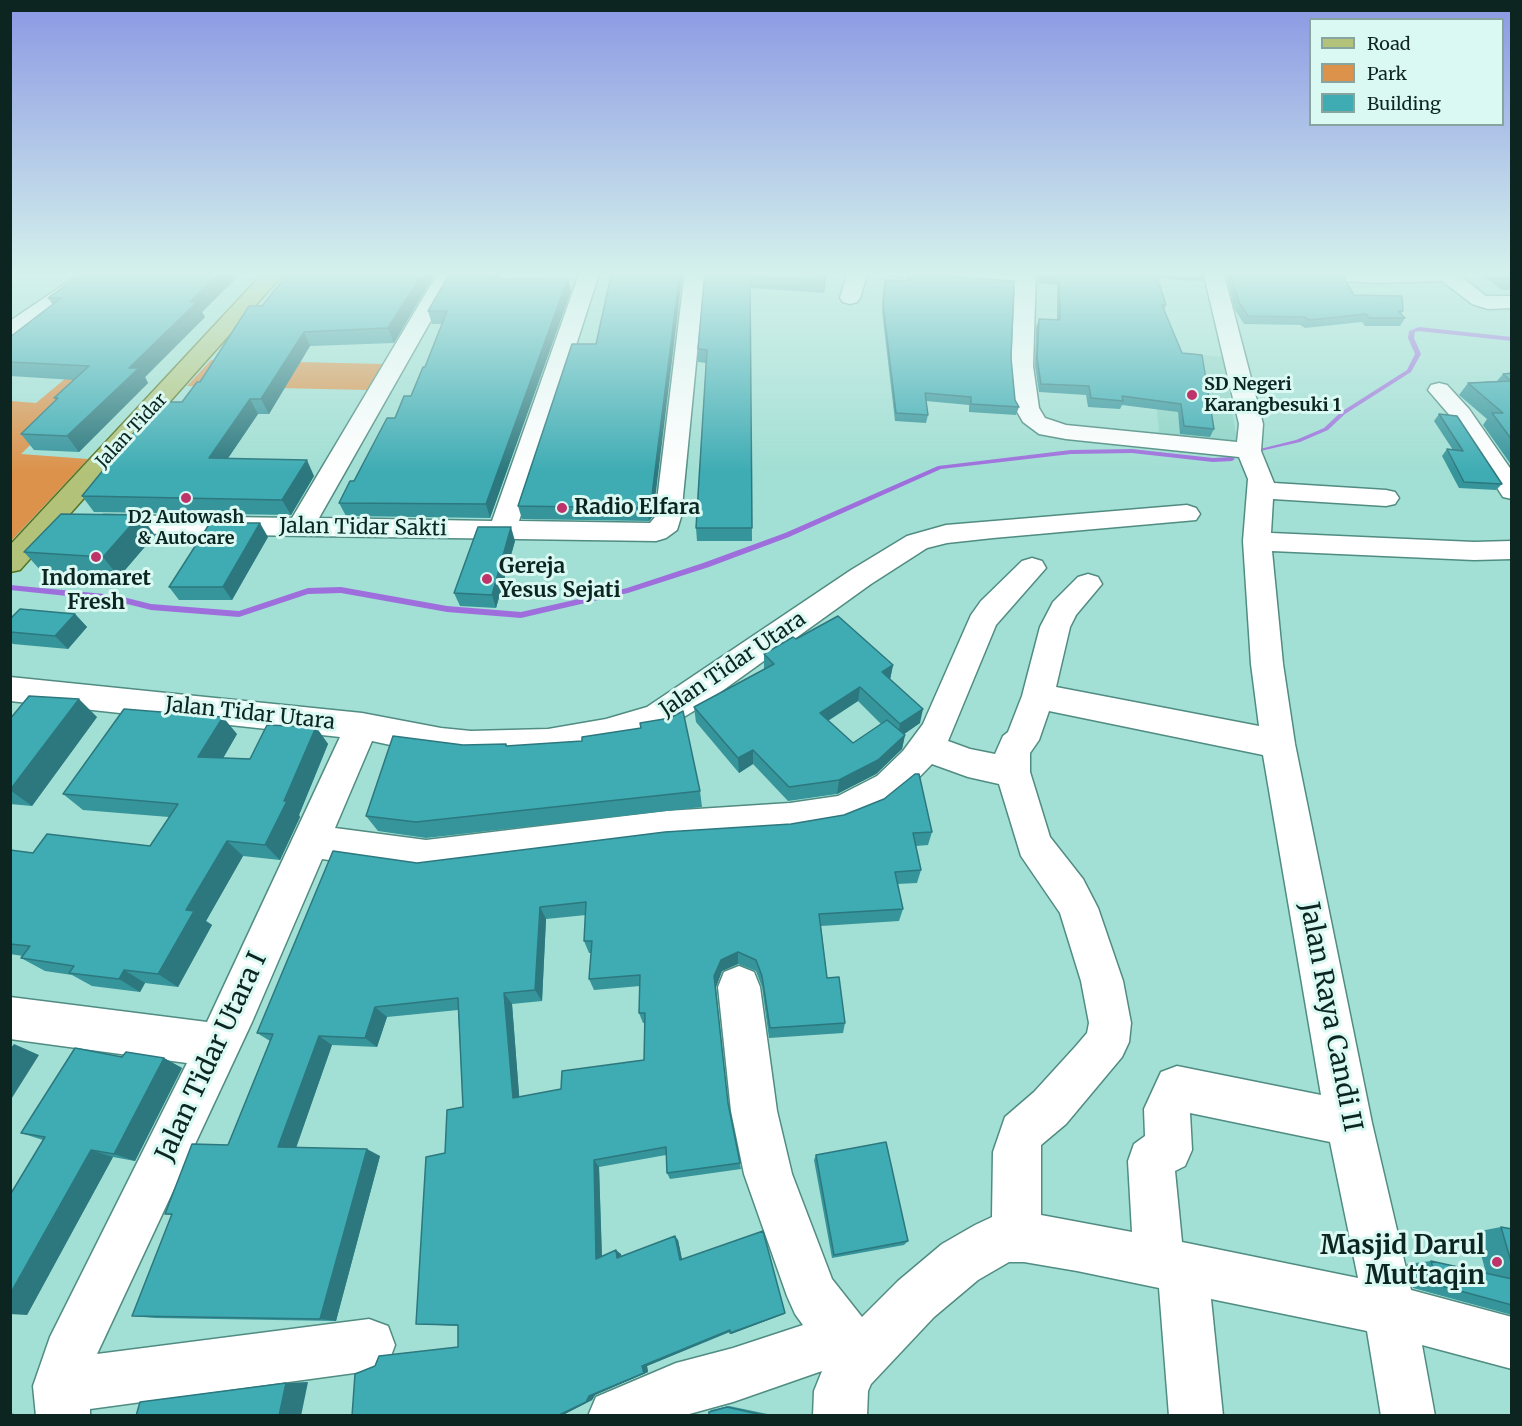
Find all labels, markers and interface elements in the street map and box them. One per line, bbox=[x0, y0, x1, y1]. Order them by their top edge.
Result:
legend bbox=[1309, 18, 1504, 126]
text: Road bbox=[1367, 32, 1411, 55]
text: Park bbox=[1367, 62, 1407, 85]
text: Building bbox=[1367, 92, 1441, 115]
place label: SD Negeri Karangbesuki 1 bbox=[1204, 374, 1341, 416]
marker: SD Negeri Karangbesuki 1 bbox=[1185, 388, 1199, 402]
street label: Jalan Tidar bbox=[92, 389, 172, 473]
marker: D2 Autowash & Autocare bbox=[179, 491, 193, 505]
place label: Radio Elfara bbox=[574, 495, 700, 521]
marker: Radio Elfara bbox=[555, 501, 569, 515]
place label: D2 Autowash & Autocare bbox=[128, 507, 244, 550]
street label: Jalan Tidar Sakti bbox=[279, 514, 447, 542]
marker: Indomaret Fresh bbox=[89, 550, 103, 564]
place label: Gereja Yesus Sejati bbox=[499, 554, 621, 604]
place label: Indomaret Fresh bbox=[41, 566, 151, 616]
marker: Gereja Yesus Sejati bbox=[480, 572, 494, 586]
street label: Jalan Tidar Utara bbox=[655, 607, 811, 723]
street label: Jalan Tidar Utara bbox=[164, 693, 336, 735]
street label: Jalan Raya Candi II bbox=[1292, 900, 1368, 1134]
street label: Jalan Tidar Utara I bbox=[150, 948, 274, 1166]
place label: Masjid Darul Muttaqin bbox=[1320, 1231, 1485, 1292]
marker: Masjid Darul Muttaqin bbox=[1490, 1255, 1504, 1269]

